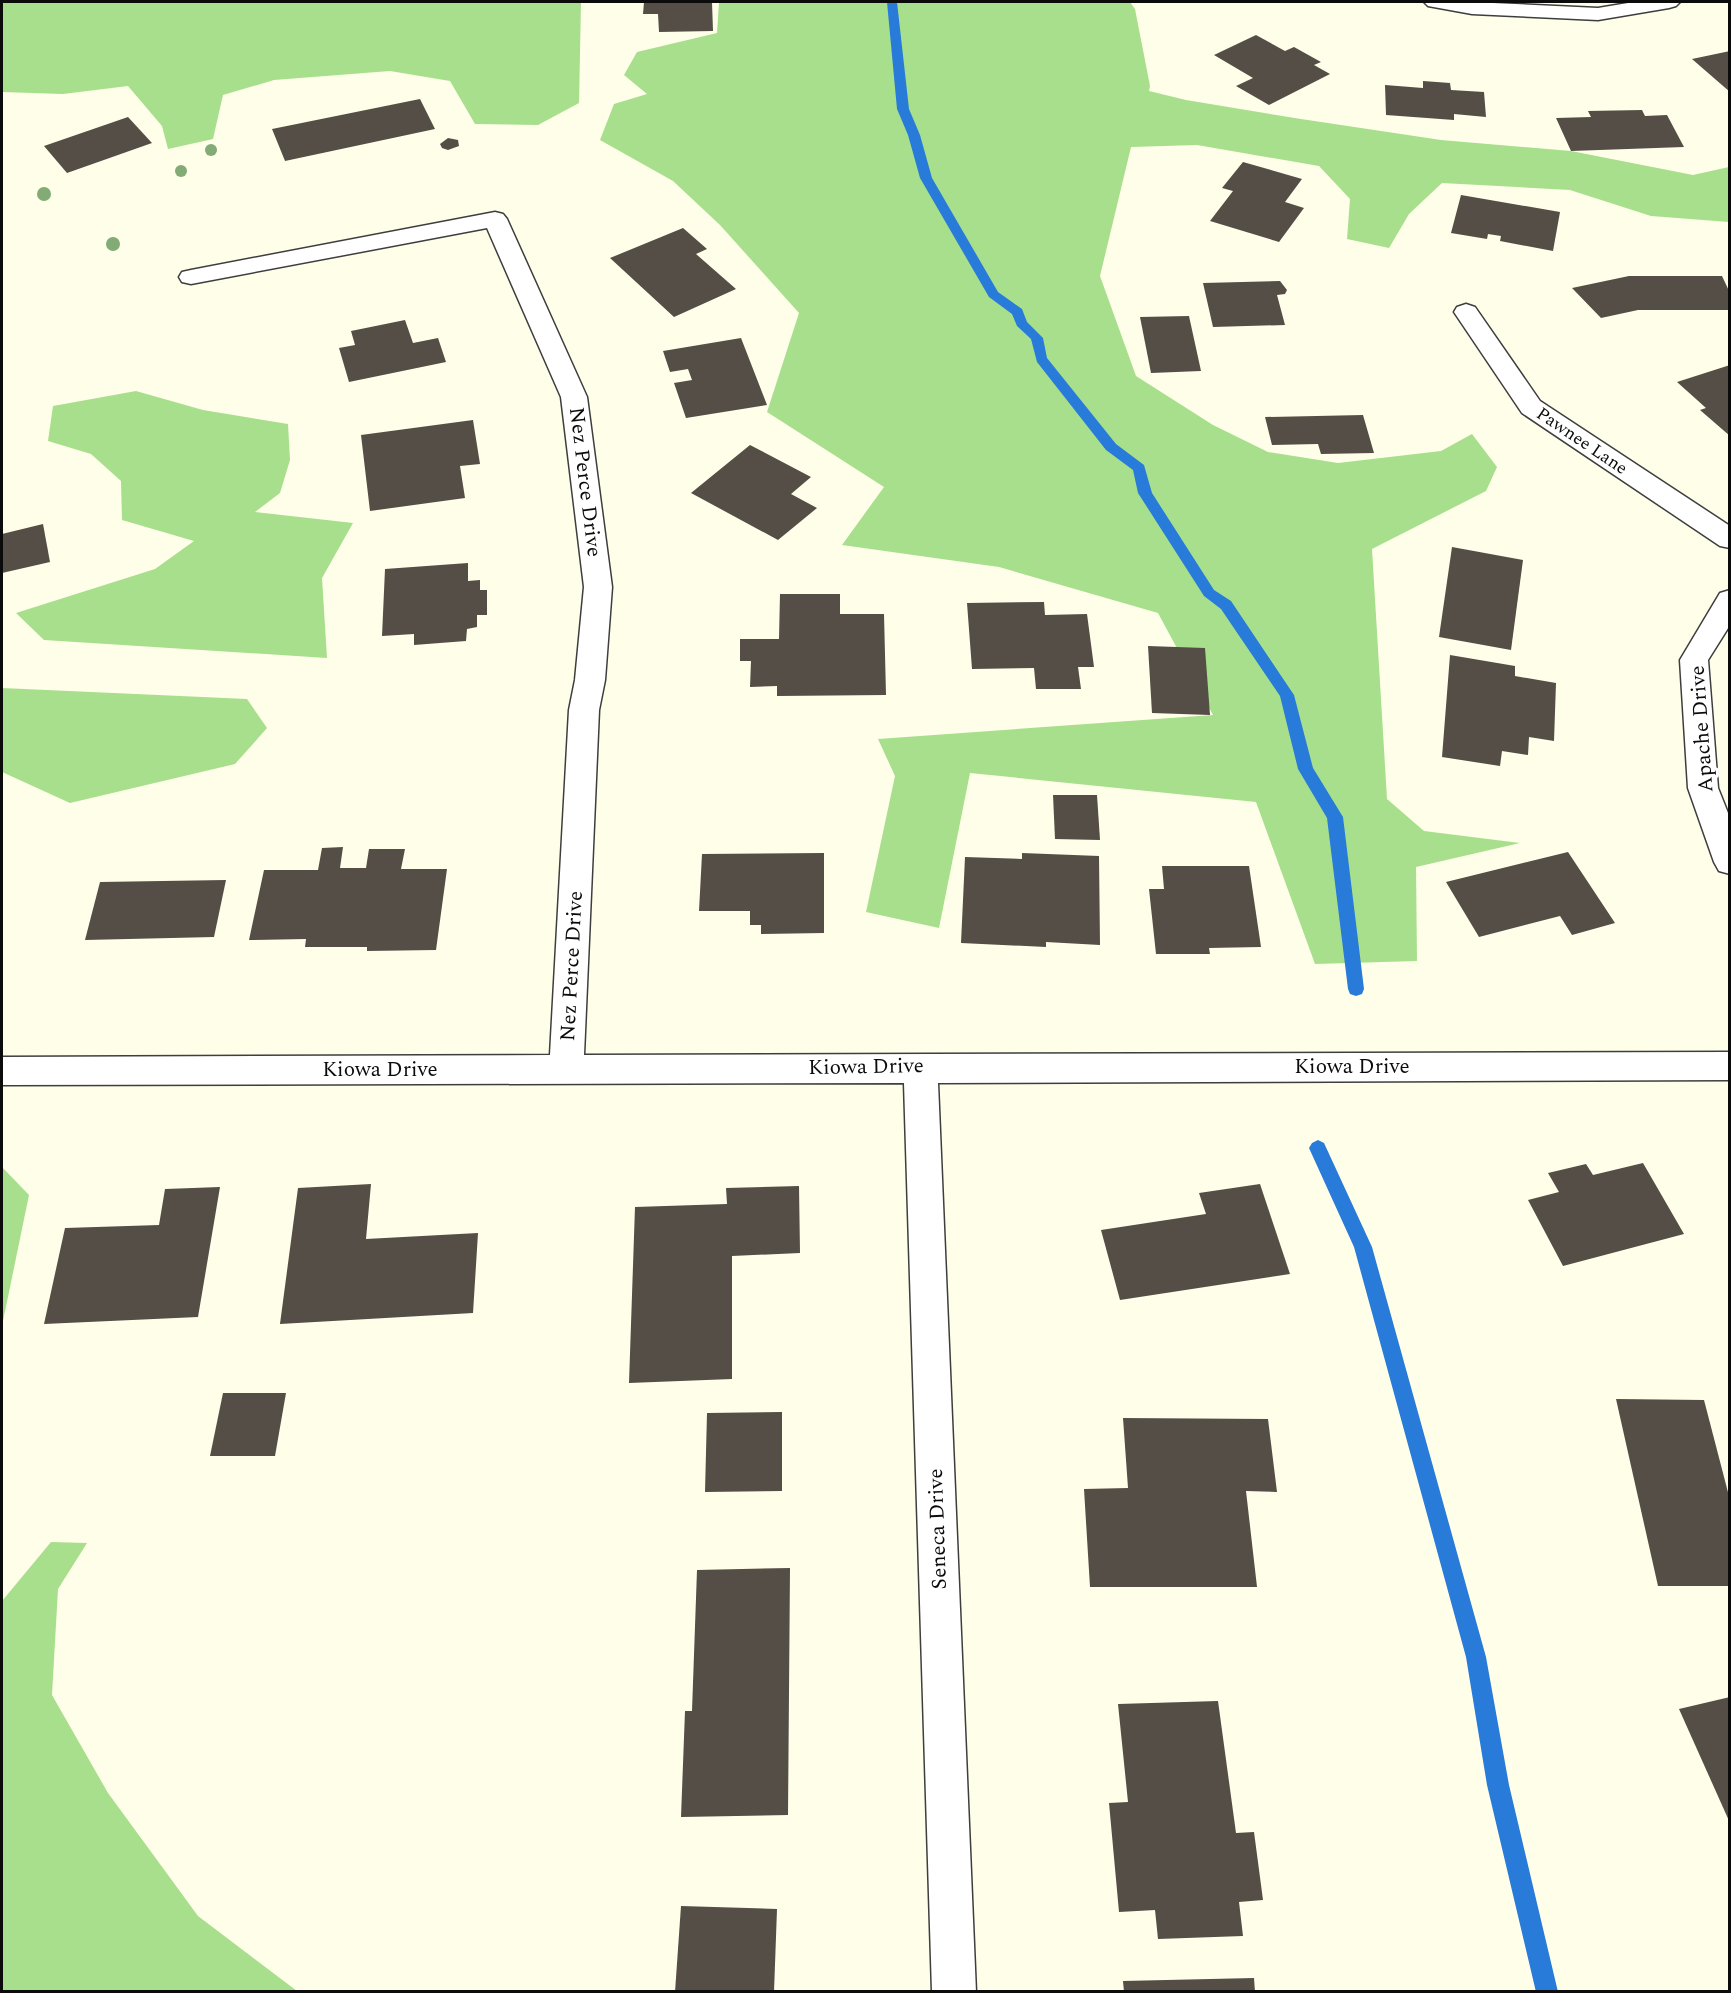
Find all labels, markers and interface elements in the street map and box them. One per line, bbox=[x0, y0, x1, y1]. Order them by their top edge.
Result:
street label: Pawnee Lane bbox=[1531, 400, 1633, 482]
street label: Nez Perce Drive bbox=[560, 405, 610, 559]
street label: Apache Drive bbox=[1682, 664, 1722, 794]
street label: Nez Perce Drive bbox=[552, 890, 592, 1042]
street label: Kiowa Drive bbox=[808, 1050, 924, 1084]
street label: Kiowa Drive bbox=[1294, 1051, 1410, 1083]
street label: Kiowa Drive bbox=[322, 1054, 438, 1086]
street label: Seneca Drive bbox=[920, 1468, 956, 1590]

